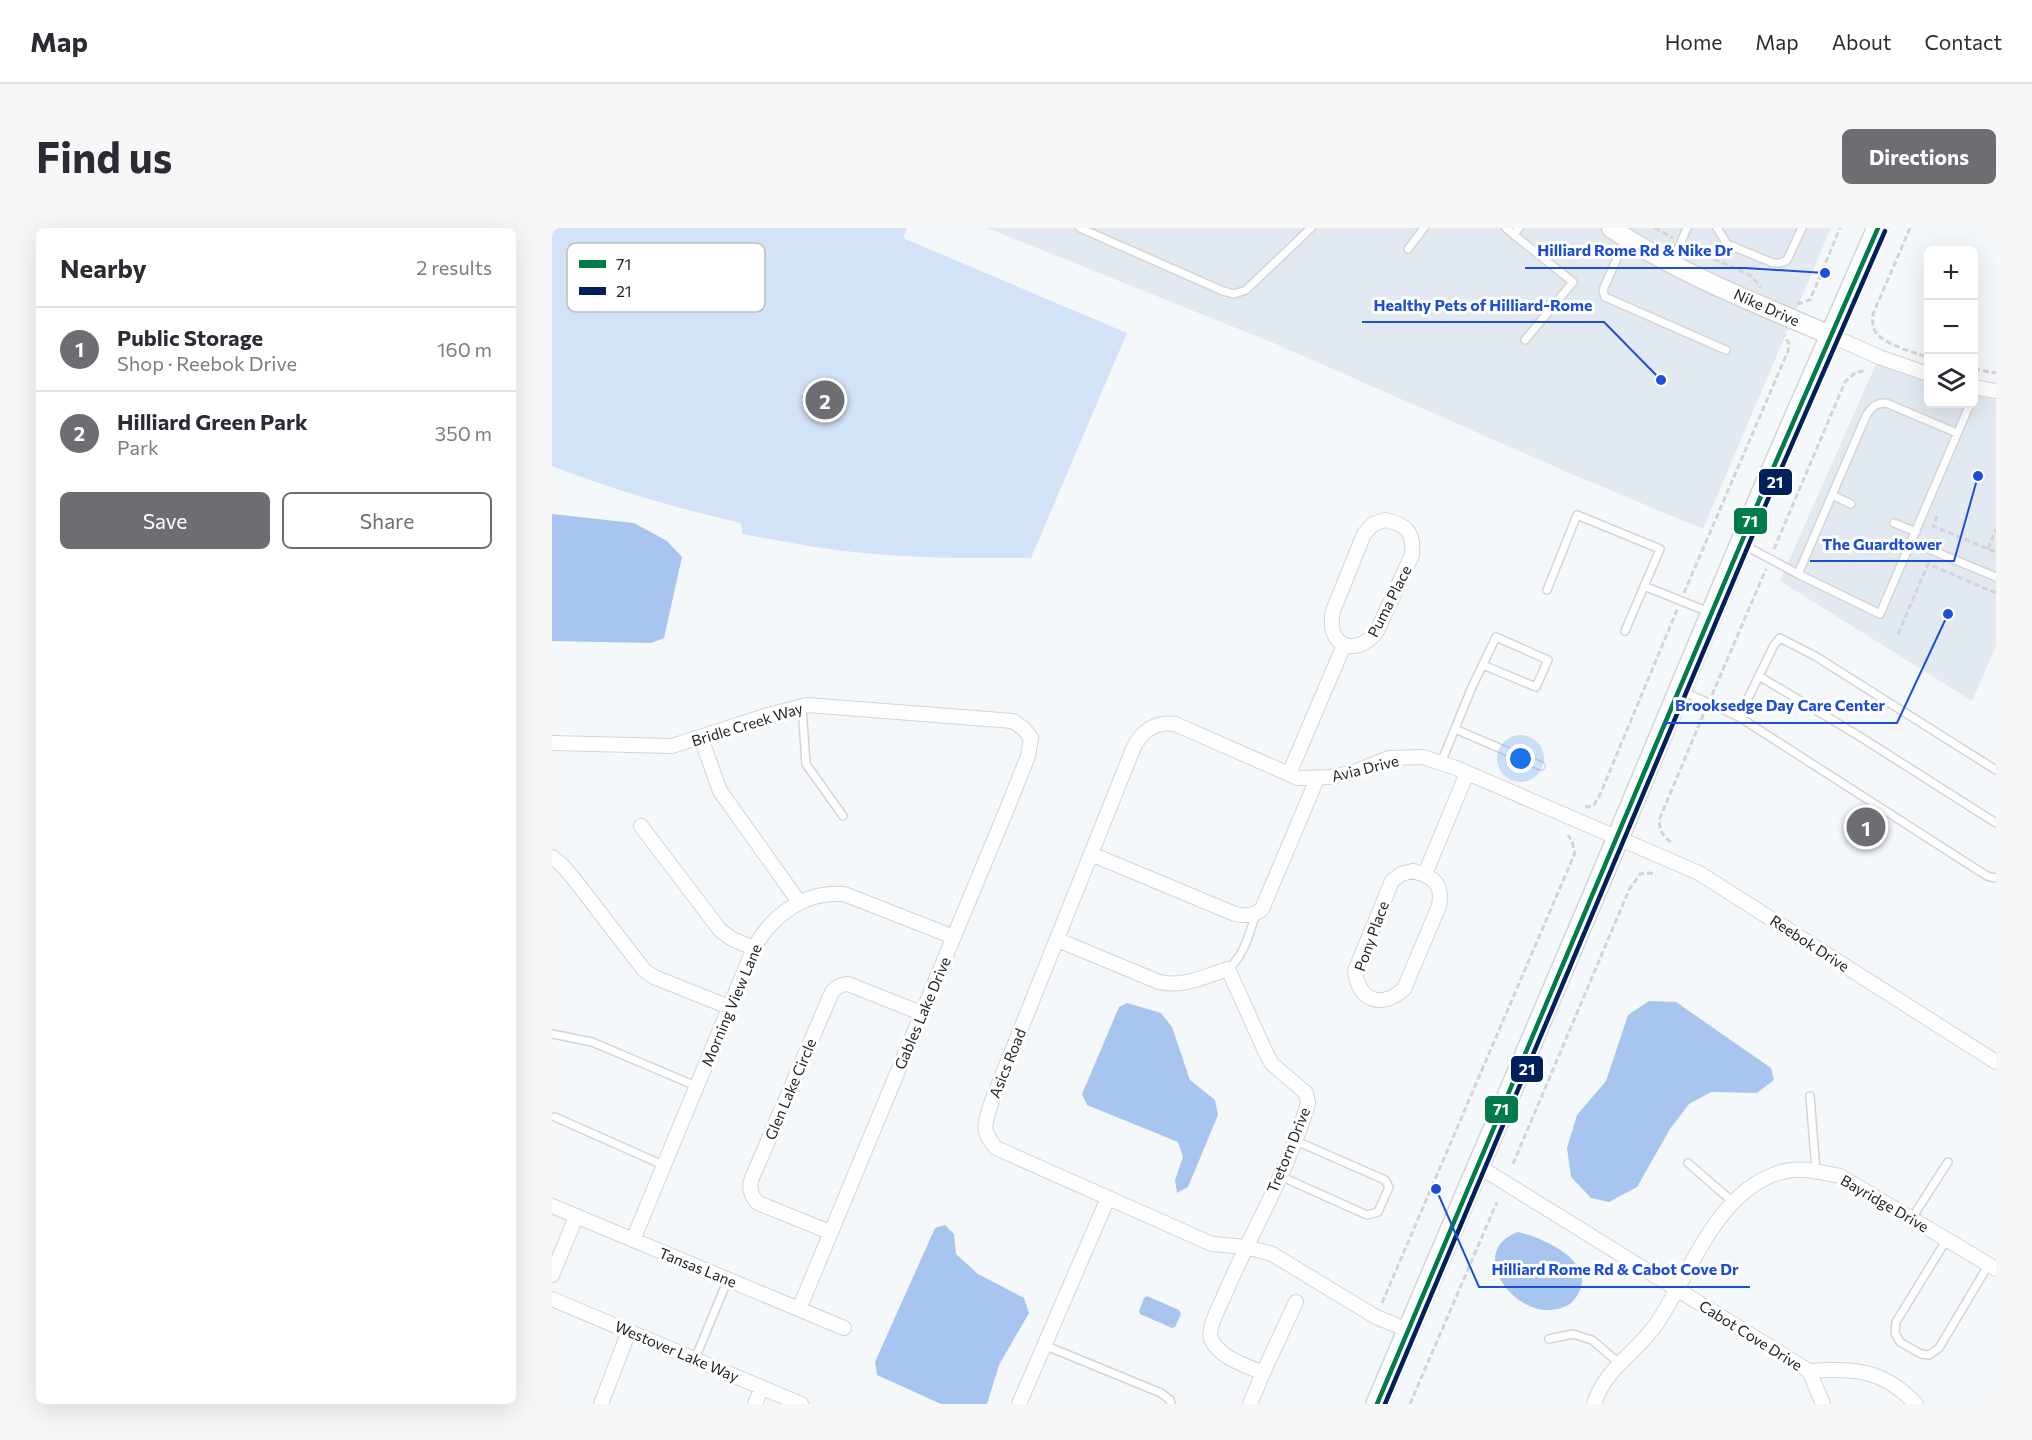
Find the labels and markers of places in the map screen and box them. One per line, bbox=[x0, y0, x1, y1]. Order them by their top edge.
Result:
callout: Hilliard Rome Rd & Nike Dr bbox=[1525, 234, 1745, 268]
callout: Healthy Pets of Hilliard-Rome bbox=[1362, 288, 1604, 322]
pin: 2 bbox=[806, 378, 844, 423]
callout: The Guardtower bbox=[1810, 527, 1954, 561]
callout: Brooksedge Day Care Center bbox=[1663, 689, 1897, 723]
pin: 1 bbox=[1846, 804, 1886, 850]
callout: Hilliard Rome Rd & Cabot Cove Dr bbox=[1479, 1253, 1750, 1287]

